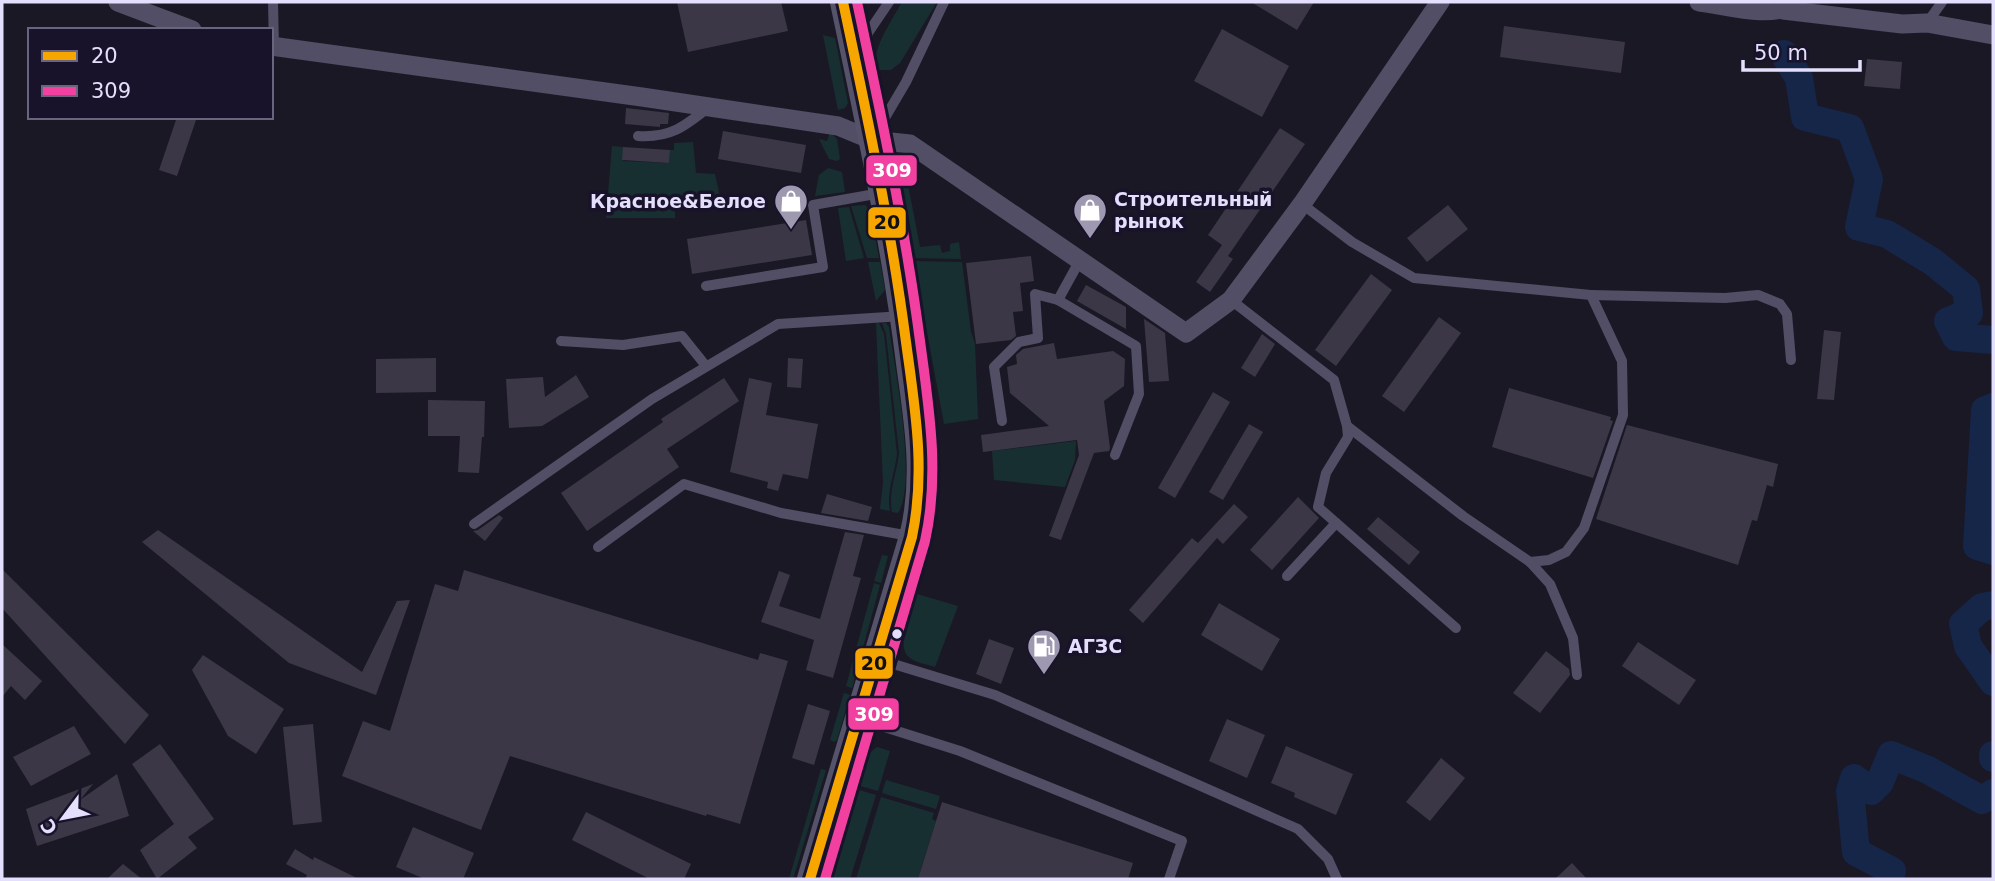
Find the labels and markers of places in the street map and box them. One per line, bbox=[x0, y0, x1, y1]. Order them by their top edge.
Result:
shop icon: Красное&Белое bbox=[772, 182, 810, 231]
place label: Строительный рынок bbox=[1114, 188, 1272, 232]
place label: Красное&Белое bbox=[590, 190, 766, 212]
shop icon: Строительный рынок bbox=[1071, 191, 1109, 240]
unlabelled marker bbox=[890, 627, 904, 641]
fuel station icon: АГЗС bbox=[1025, 627, 1063, 676]
place label: АГЗС bbox=[1068, 635, 1122, 657]

